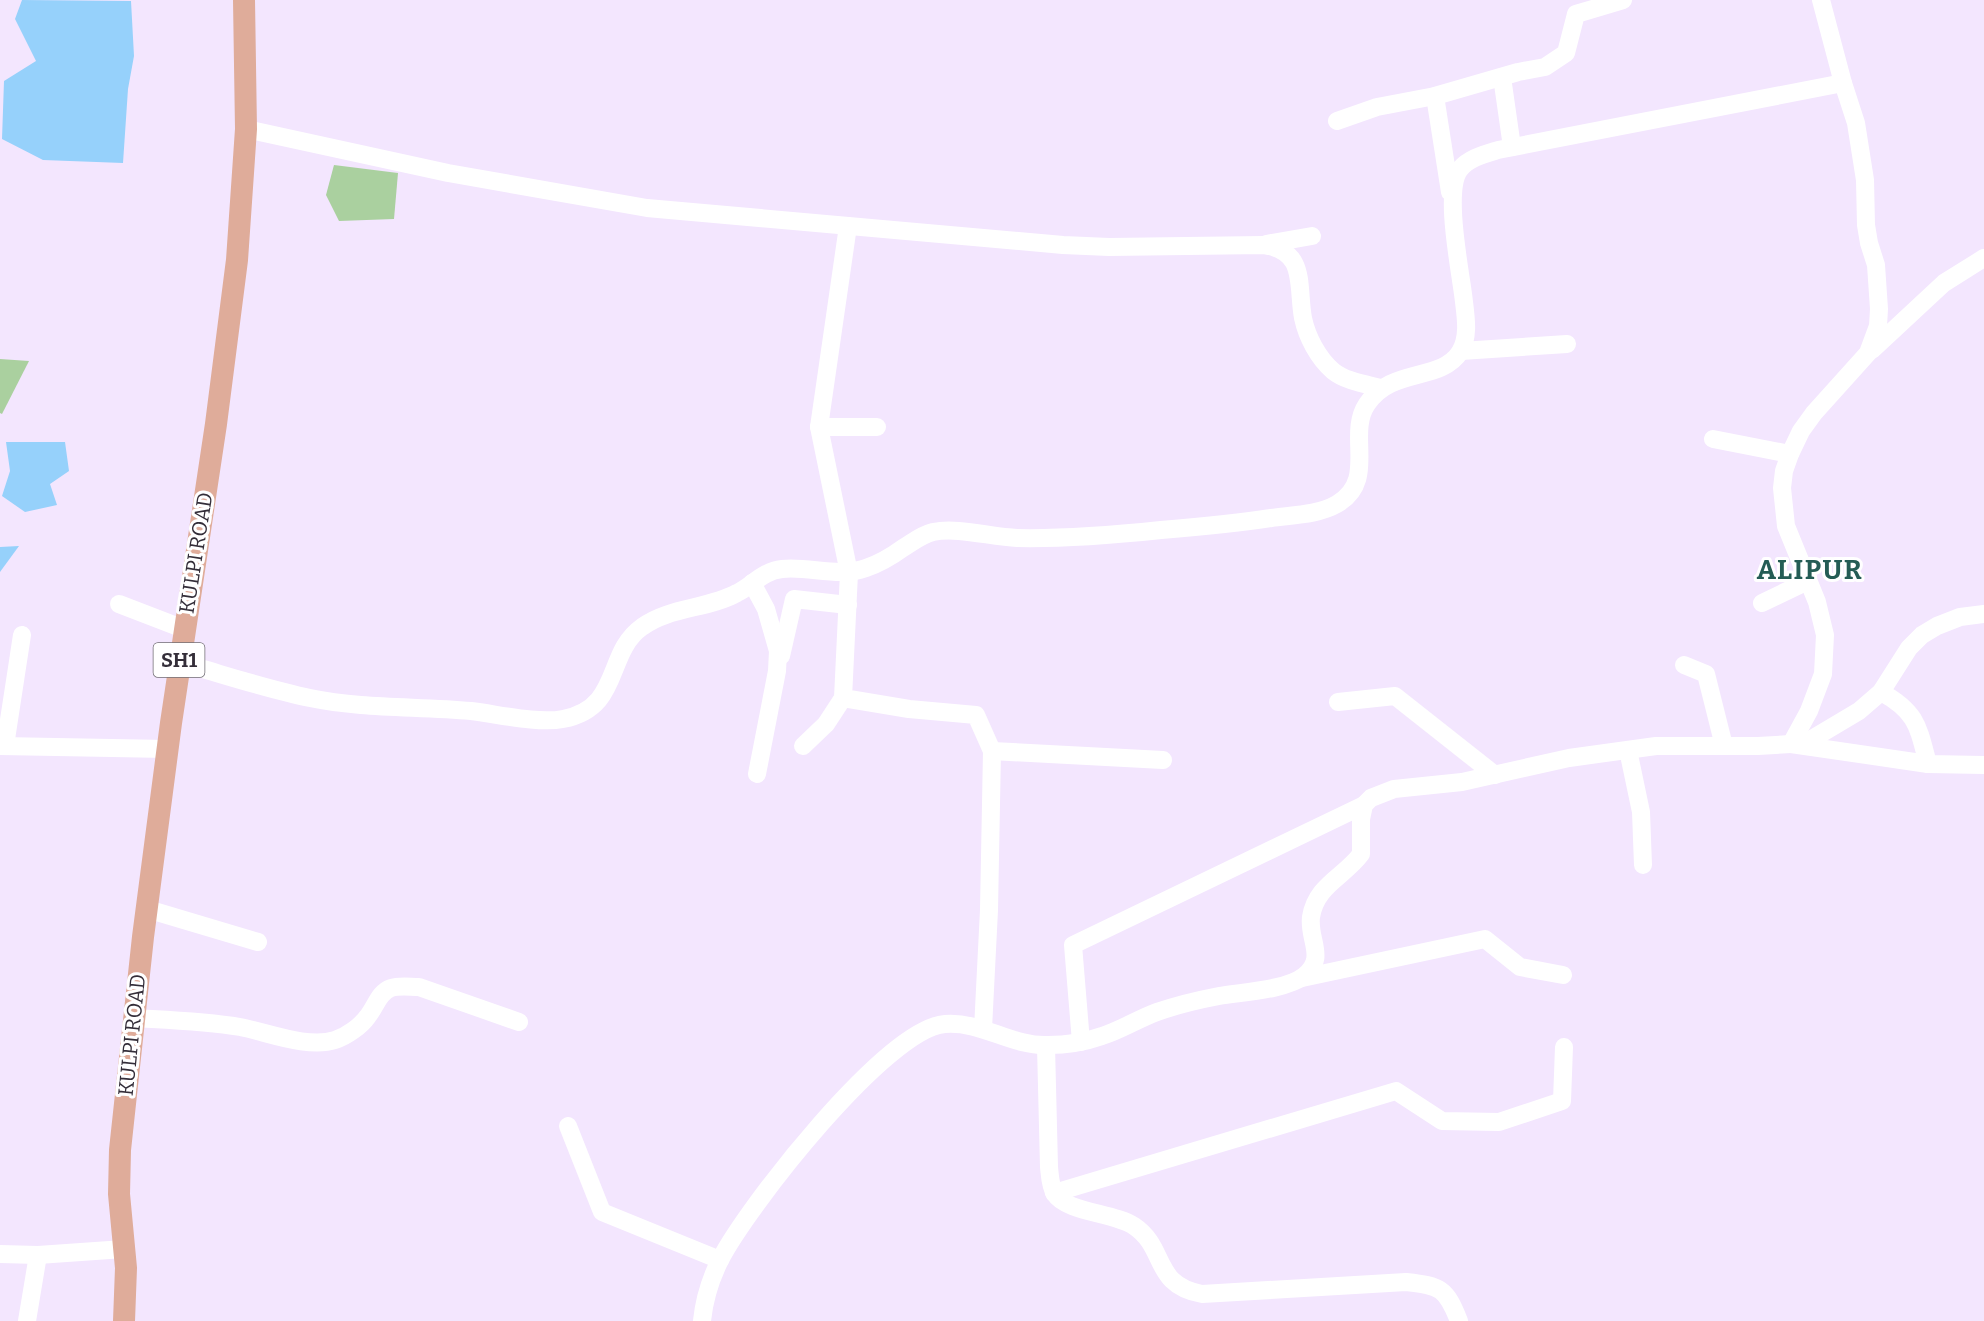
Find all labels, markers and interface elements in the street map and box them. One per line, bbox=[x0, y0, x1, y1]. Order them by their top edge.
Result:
street label: KULPI ROAD bbox=[174, 490, 218, 616]
district label: ALIPUR bbox=[1757, 554, 1863, 586]
road number: SH1 bbox=[154, 643, 204, 677]
street label: KULPI ROAD bbox=[113, 973, 151, 1097]

